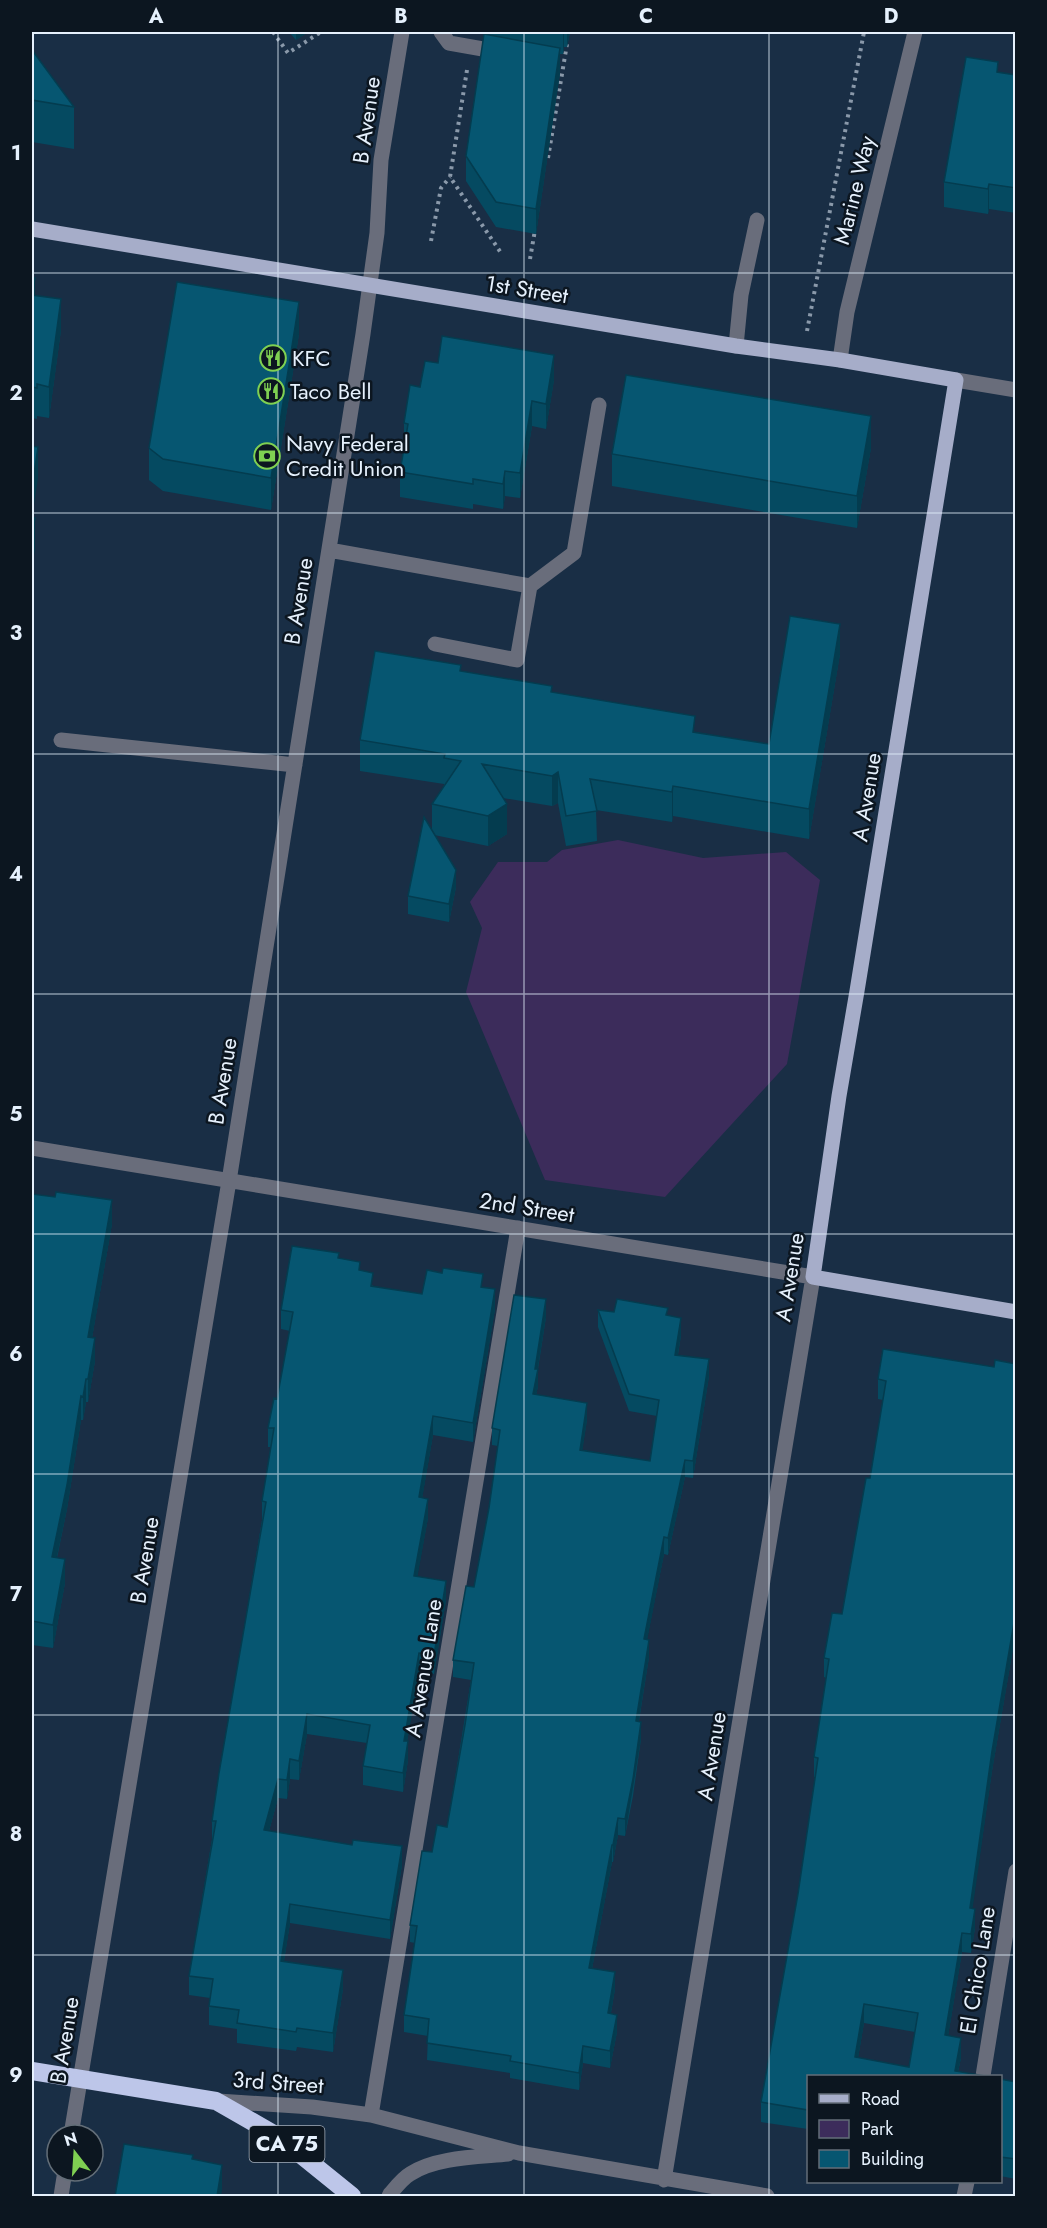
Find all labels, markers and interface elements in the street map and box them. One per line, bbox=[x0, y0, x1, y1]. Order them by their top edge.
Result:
text: A bbox=[148, 2, 164, 31]
text: B bbox=[394, 2, 408, 31]
text: C bbox=[639, 2, 653, 31]
text: D bbox=[884, 2, 898, 31]
street label: B Avenue bbox=[344, 74, 388, 166]
street label: Marine Way bbox=[825, 132, 883, 248]
text: 1 bbox=[11, 139, 21, 168]
street label: 1st Street bbox=[483, 267, 571, 311]
place label: KFC bbox=[292, 342, 331, 374]
restaurant icon: KFC bbox=[258, 343, 288, 373]
place label: Taco Bell bbox=[290, 375, 371, 407]
restaurant icon: Taco Bell bbox=[256, 376, 286, 406]
text: 2 bbox=[9, 379, 23, 408]
place label: Navy Federal Credit Union bbox=[286, 427, 409, 484]
bank icon: Navy Federal Credit Union bbox=[252, 441, 282, 471]
street label: B Avenue bbox=[275, 555, 321, 647]
text: 3 bbox=[10, 619, 22, 648]
street label: A Avenue bbox=[843, 750, 889, 844]
text: 4 bbox=[9, 860, 23, 889]
street label: B Avenue bbox=[199, 1035, 245, 1127]
text: 5 bbox=[10, 1100, 23, 1129]
street label: 2nd Street bbox=[477, 1184, 577, 1230]
street label: A Avenue bbox=[766, 1230, 812, 1324]
text: 6 bbox=[9, 1340, 23, 1369]
street label: B Avenue bbox=[121, 1514, 167, 1606]
text: 7 bbox=[10, 1580, 23, 1609]
street label: A Avenue Lane bbox=[396, 1597, 450, 1739]
street label: A Avenue bbox=[688, 1709, 734, 1803]
text: 8 bbox=[10, 1820, 22, 1849]
street label: El Chico Lane bbox=[951, 1904, 1003, 2036]
street label: B Avenue bbox=[41, 1994, 87, 2086]
text: 9 bbox=[9, 2061, 23, 2090]
street label: 3rd Street bbox=[231, 2063, 325, 2101]
legend bbox=[807, 2075, 1002, 2183]
text: Road bbox=[861, 2086, 900, 2112]
text: Park bbox=[861, 2116, 893, 2142]
north arrow bbox=[45, 2123, 105, 2183]
text: N bbox=[61, 2126, 80, 2152]
road number: CA 75 bbox=[250, 2126, 324, 2162]
text: Building bbox=[861, 2146, 924, 2172]

